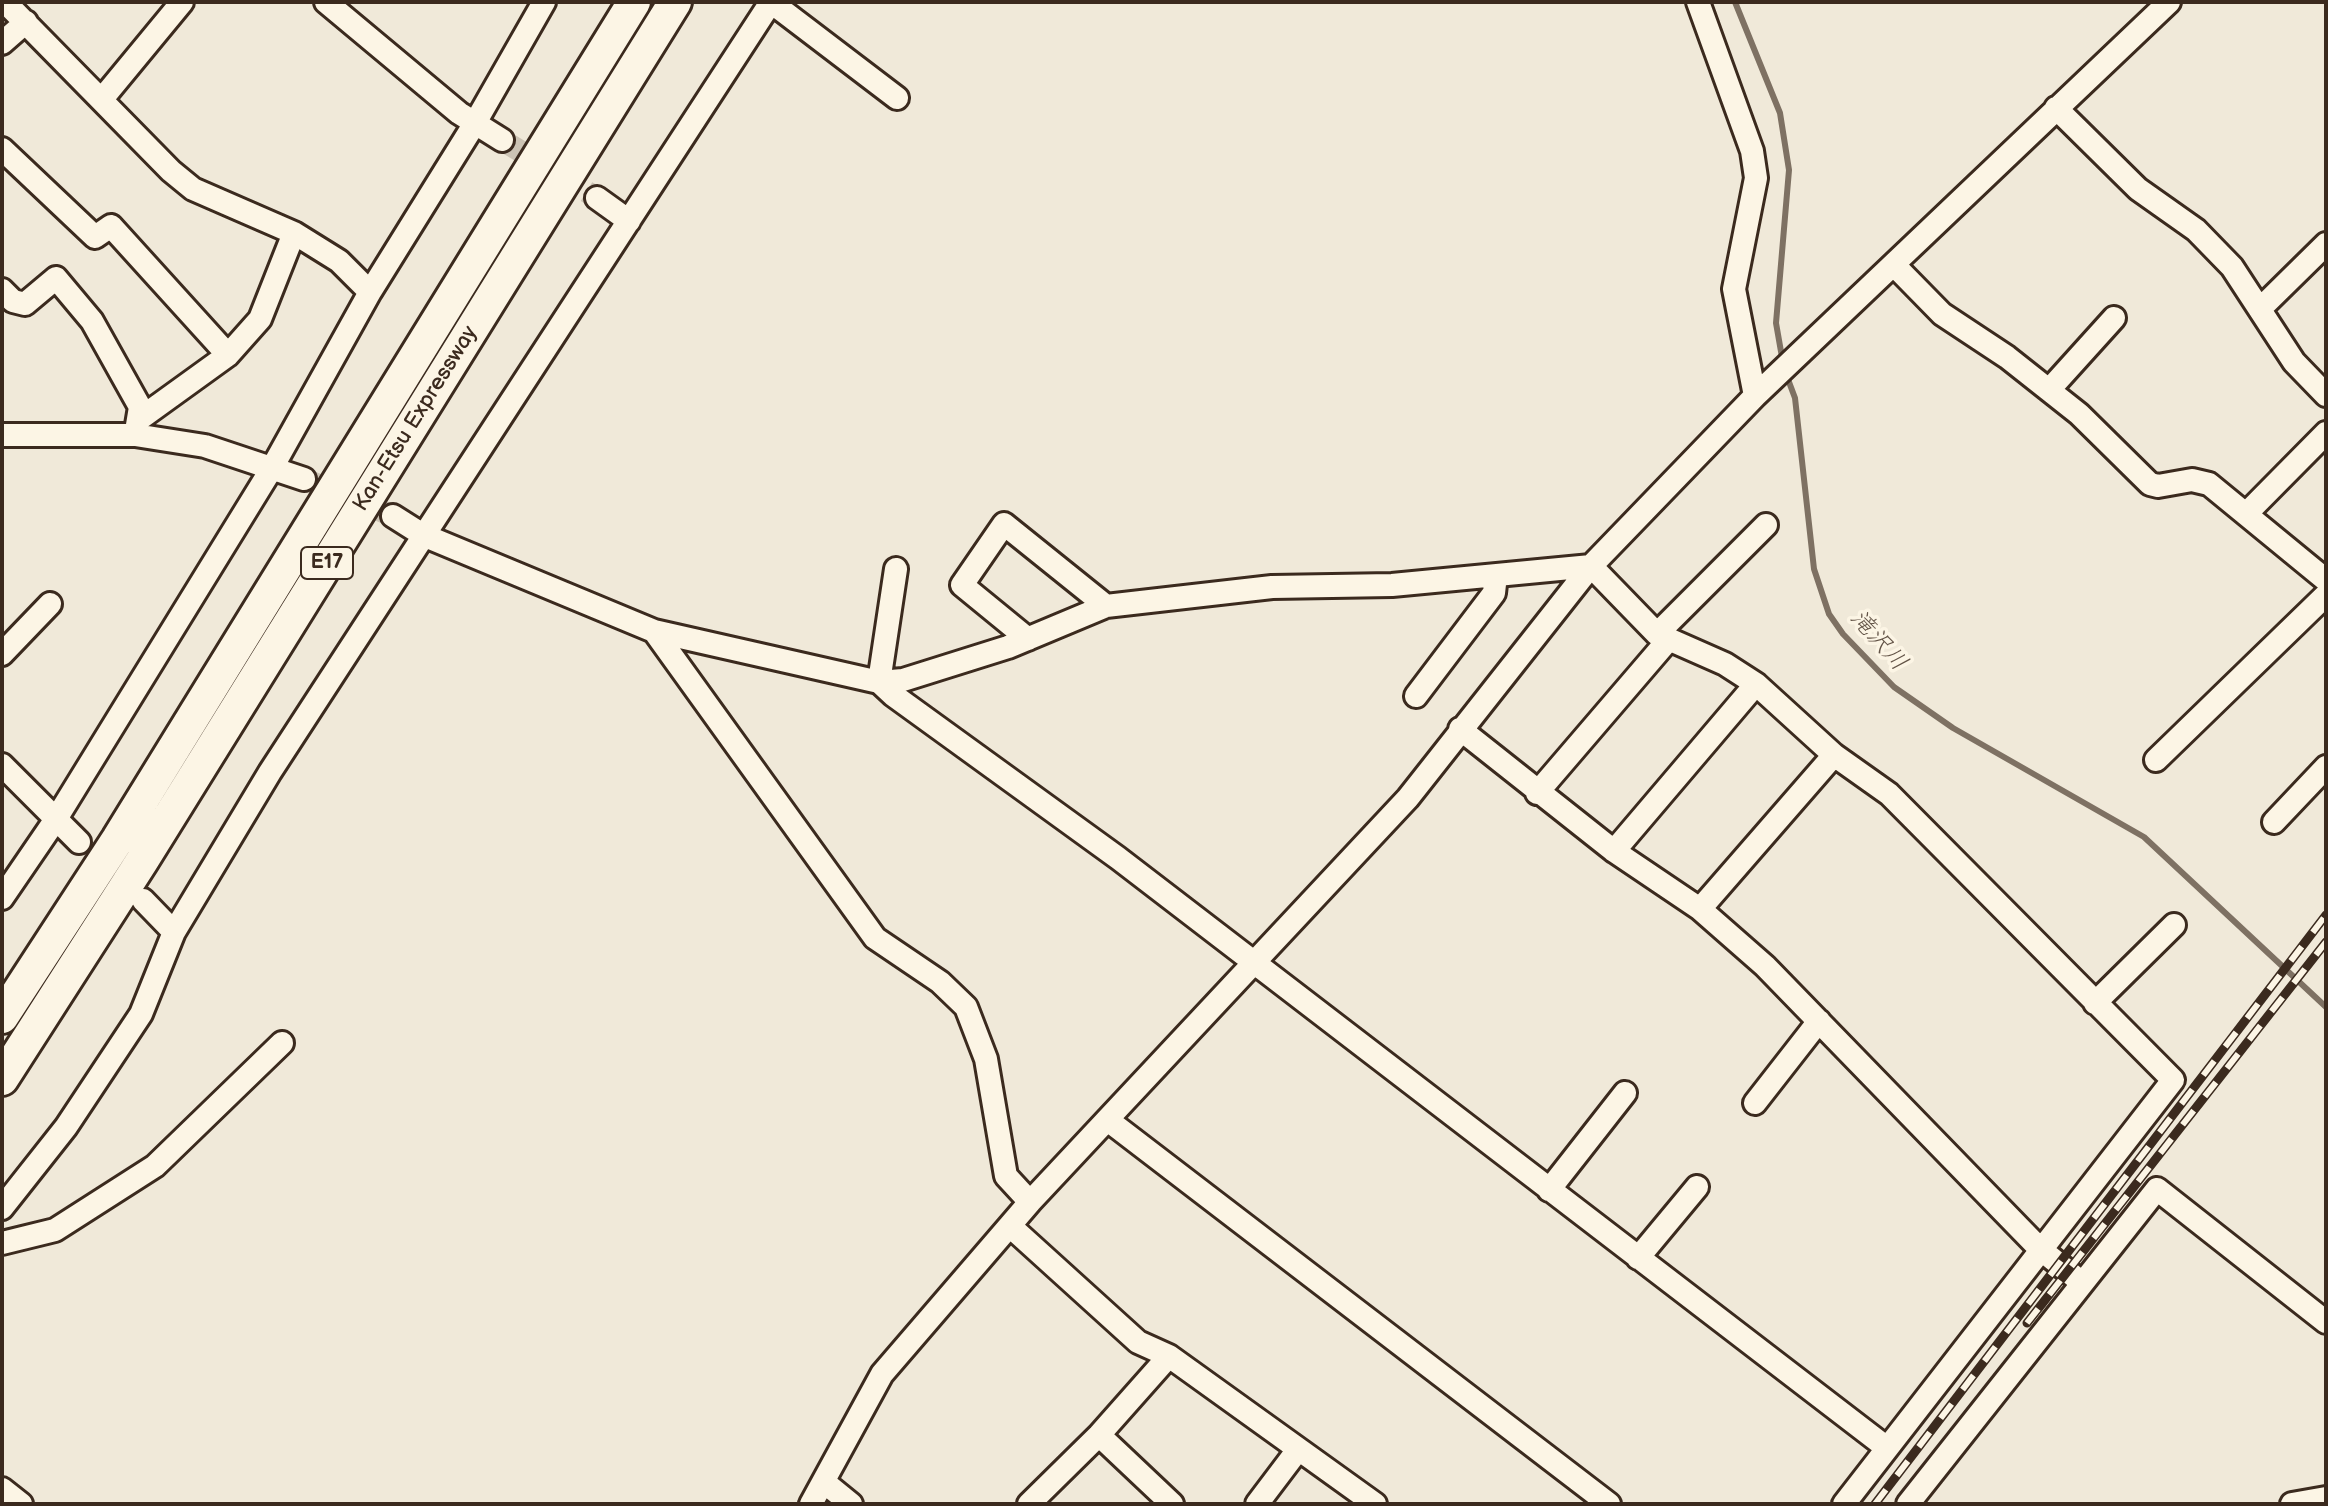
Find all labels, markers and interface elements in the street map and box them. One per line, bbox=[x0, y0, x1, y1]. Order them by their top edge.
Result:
street label: Kan-Etsu Expressway bbox=[348, 321, 484, 517]
road number: E17 bbox=[301, 547, 353, 579]
water label: 滝沢川 bbox=[1843, 605, 1913, 677]

